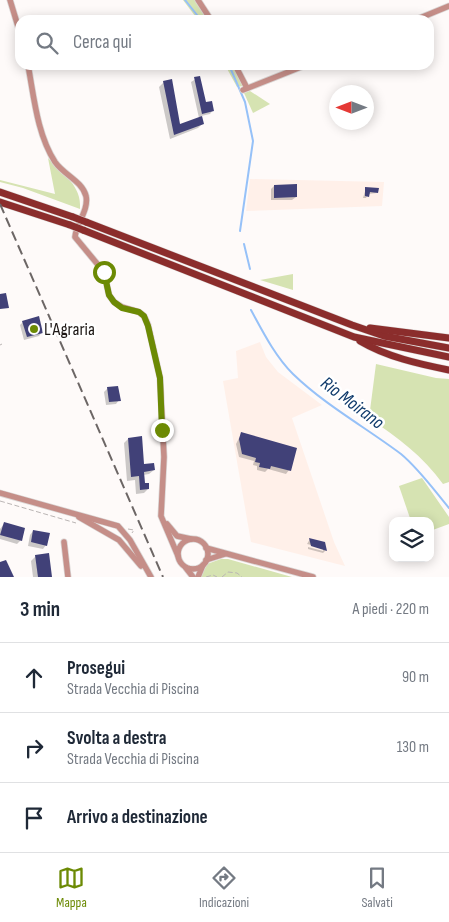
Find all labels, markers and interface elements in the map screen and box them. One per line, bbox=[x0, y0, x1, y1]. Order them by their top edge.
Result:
search box bbox=[15, 15, 434, 70]
icon: search bbox=[33, 29, 61, 57]
text: Cerca qui bbox=[73, 31, 132, 54]
north arrow bbox=[329, 85, 374, 130]
route start bbox=[93, 261, 116, 284]
place label: L'Agraria bbox=[44, 319, 95, 340]
marker: L'Agraria bbox=[28, 323, 40, 335]
water label: Rio Moirano bbox=[316, 372, 389, 435]
route end bbox=[151, 419, 174, 442]
map controls bbox=[389, 517, 434, 562]
button: layers bbox=[389, 517, 434, 562]
text: 3 min bbox=[20, 597, 60, 622]
text: A piedi · 220 m bbox=[353, 600, 429, 619]
text: Prosegui bbox=[67, 657, 125, 680]
icon: ahead bbox=[20, 664, 48, 692]
text: 90 m bbox=[402, 668, 429, 687]
text: Strada Vecchia di Piscina bbox=[67, 680, 199, 699]
text: Svolta a destra bbox=[67, 727, 167, 750]
icon: right bbox=[20, 734, 48, 762]
text: 130 m bbox=[397, 738, 429, 757]
text: Strada Vecchia di Piscina bbox=[67, 750, 199, 769]
icon: arrive bbox=[20, 804, 48, 832]
text: Arrivo a destinazione bbox=[67, 806, 208, 829]
tab: Mappa bbox=[56, 864, 87, 911]
tab: Indicazioni bbox=[199, 864, 249, 911]
tab: Salvati bbox=[361, 864, 393, 911]

